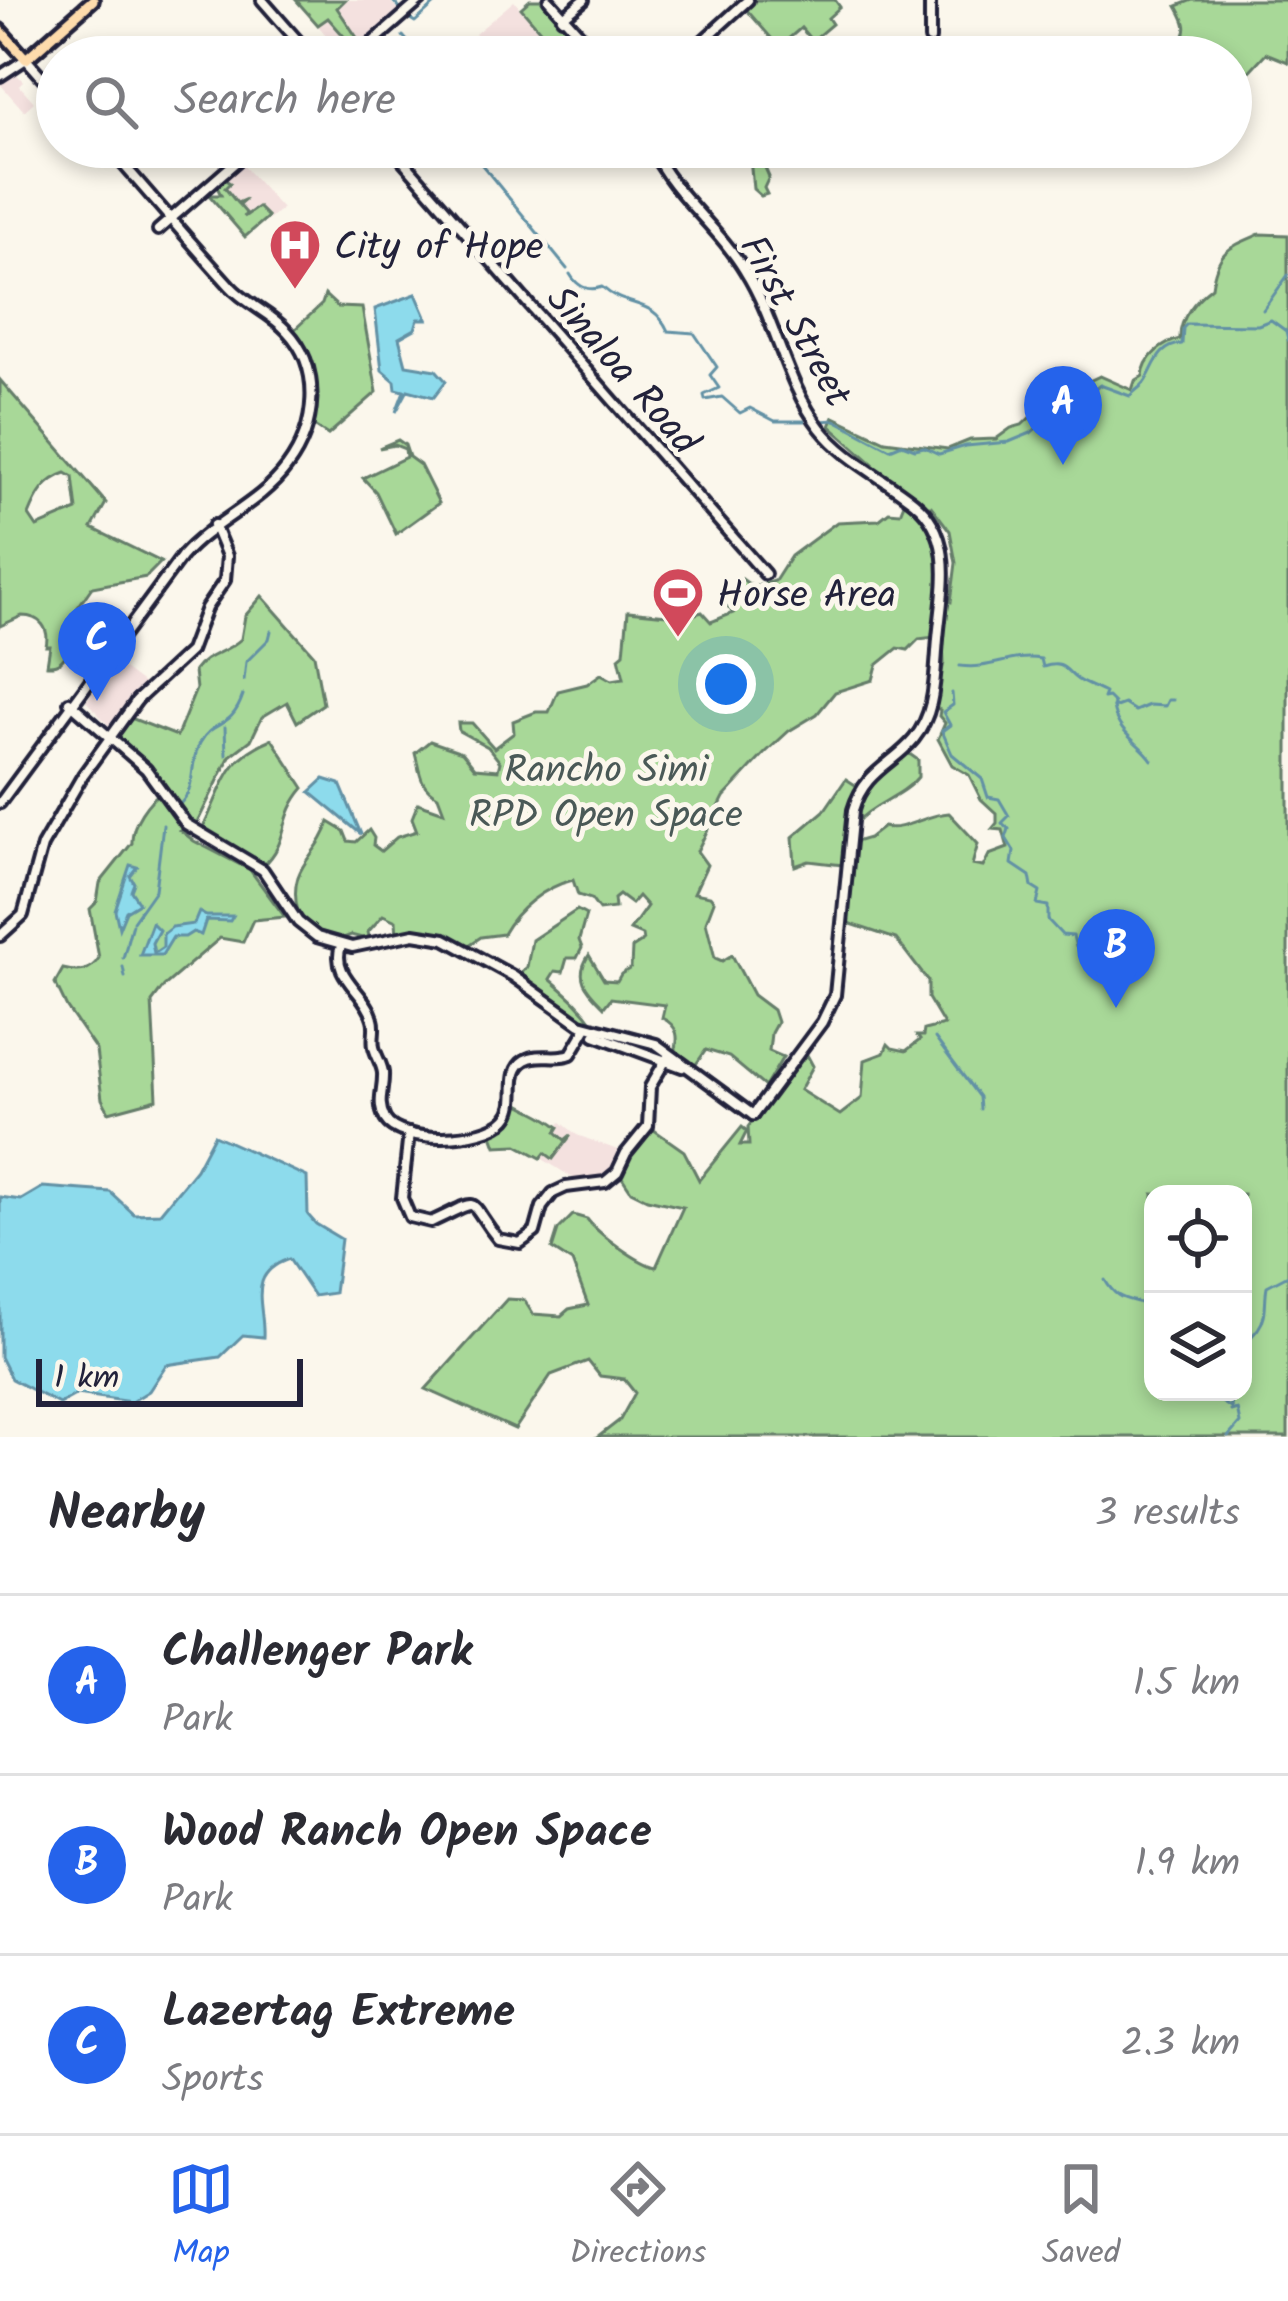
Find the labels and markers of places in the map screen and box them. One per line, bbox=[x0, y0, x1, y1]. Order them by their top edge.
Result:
hospital icon: City of Hope bbox=[267, 217, 323, 291]
place label: City of Hope bbox=[334, 218, 544, 280]
pin: A bbox=[1024, 366, 1102, 465]
sports icon: Horse Area bbox=[650, 565, 706, 639]
place label: Horse Area bbox=[717, 566, 896, 628]
pin: C bbox=[58, 602, 136, 701]
pin: B bbox=[1077, 909, 1155, 1008]

